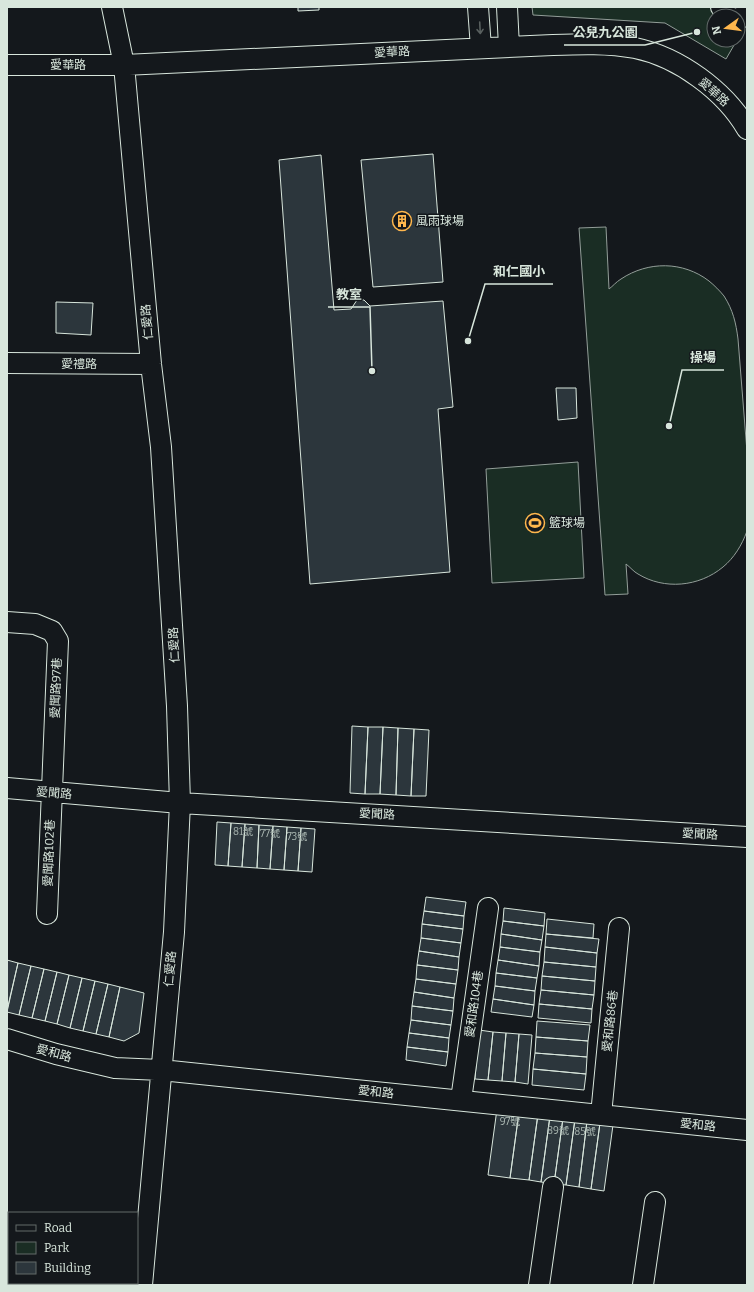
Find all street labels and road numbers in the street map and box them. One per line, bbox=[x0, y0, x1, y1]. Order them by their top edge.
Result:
street label: 愛華路 bbox=[374, 44, 410, 60]
street label: 愛華路 bbox=[50, 58, 86, 72]
street label: 愛華路 bbox=[696, 75, 732, 109]
street label: 仁愛路 bbox=[138, 303, 156, 341]
street label: 愛禮路 bbox=[61, 357, 97, 371]
street label: 仁愛路 bbox=[166, 627, 182, 663]
street label: 愛聞路97巷 bbox=[48, 657, 64, 719]
street label: 愛聞路 bbox=[35, 784, 73, 802]
street label: 愛聞路 bbox=[359, 806, 395, 822]
street label: 愛聞路102巷 bbox=[41, 819, 57, 887]
street label: 愛聞路 bbox=[682, 826, 718, 842]
street label: 仁愛路 bbox=[161, 950, 179, 988]
street label: 愛和路104巷 bbox=[462, 970, 486, 1038]
street label: 愛和路86巷 bbox=[600, 989, 620, 1053]
street label: 愛和路 bbox=[35, 1042, 73, 1064]
street label: 愛和路 bbox=[357, 1083, 395, 1101]
street label: 愛和路 bbox=[679, 1116, 717, 1134]

